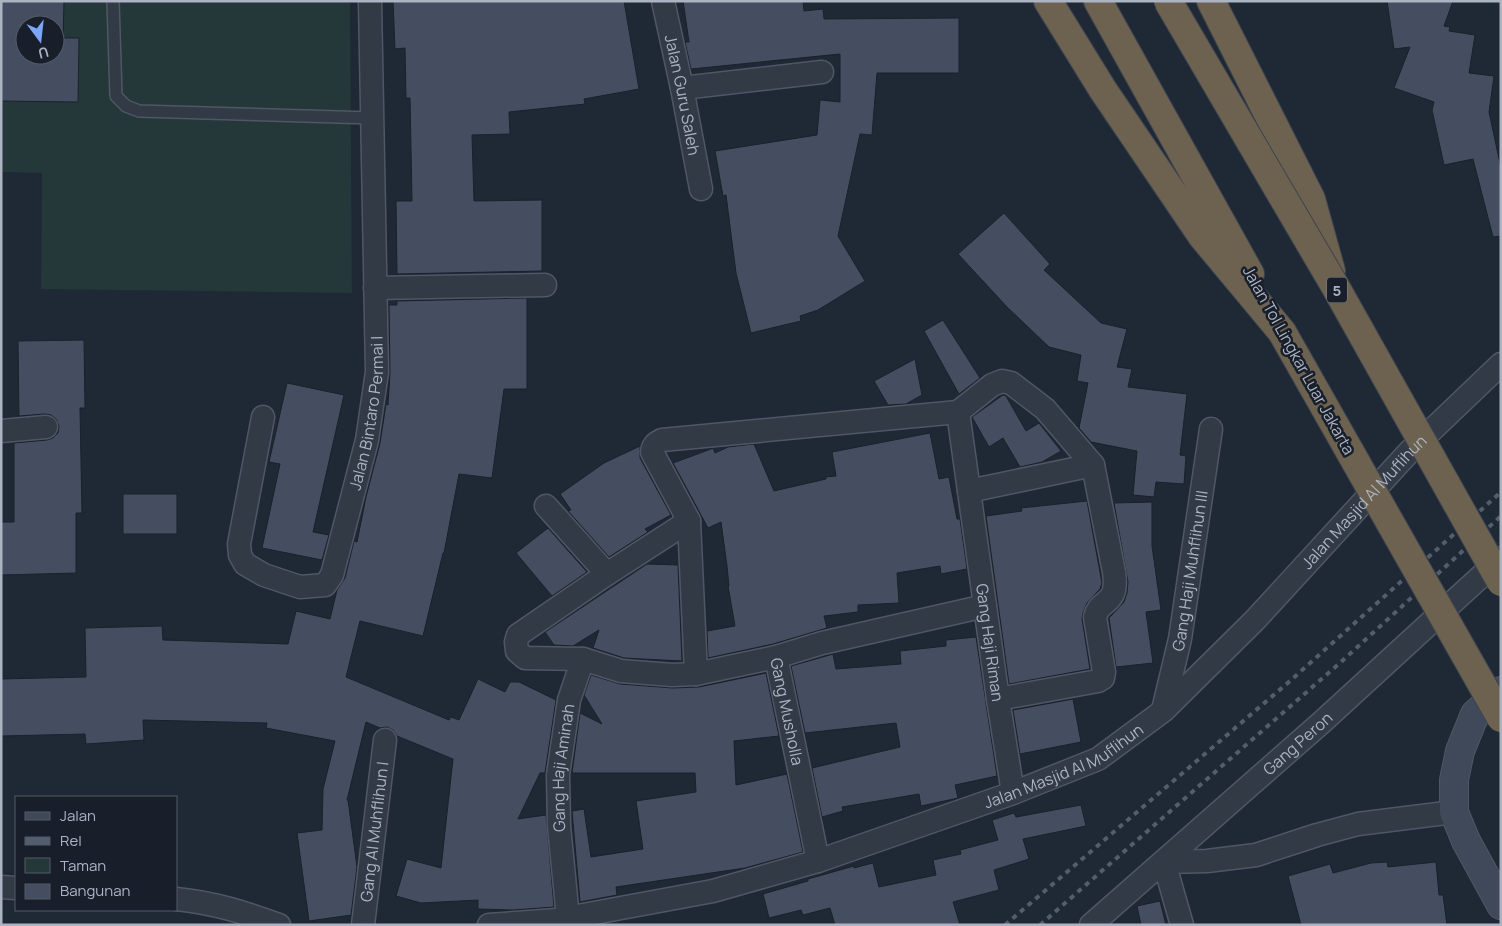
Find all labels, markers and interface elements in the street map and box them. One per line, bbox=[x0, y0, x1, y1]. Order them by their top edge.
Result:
north arrow bbox=[15, 15, 65, 65]
street label: Jalan Guru Saleh bbox=[660, 33, 705, 157]
text: U bbox=[36, 43, 51, 64]
street label: Jalan Tol Lingkar Luar Jakarta bbox=[1238, 262, 1360, 458]
road number: 5 bbox=[1327, 278, 1347, 302]
street label: Jalan Bintaro Permai I bbox=[343, 336, 388, 492]
street label: Jalan Masjid Al Muflihun bbox=[1296, 430, 1431, 574]
street label: Gang Haji Muhflihun III bbox=[1166, 489, 1213, 653]
street label: Gang Haji Riman bbox=[971, 582, 1009, 703]
street label: Gang Musholla bbox=[765, 656, 809, 767]
street label: Gang Haji Aminah bbox=[547, 702, 579, 833]
street label: Gang Peron bbox=[1258, 707, 1337, 780]
street label: Jalan Masjid Al Muflihun bbox=[981, 718, 1148, 813]
street label: Gang Al Muhflihun I bbox=[355, 760, 393, 903]
legend bbox=[15, 796, 178, 911]
text: Jalan bbox=[60, 805, 96, 826]
text: Rel bbox=[60, 830, 82, 851]
text: Taman bbox=[60, 855, 106, 876]
text: Bangunan bbox=[60, 880, 130, 901]

